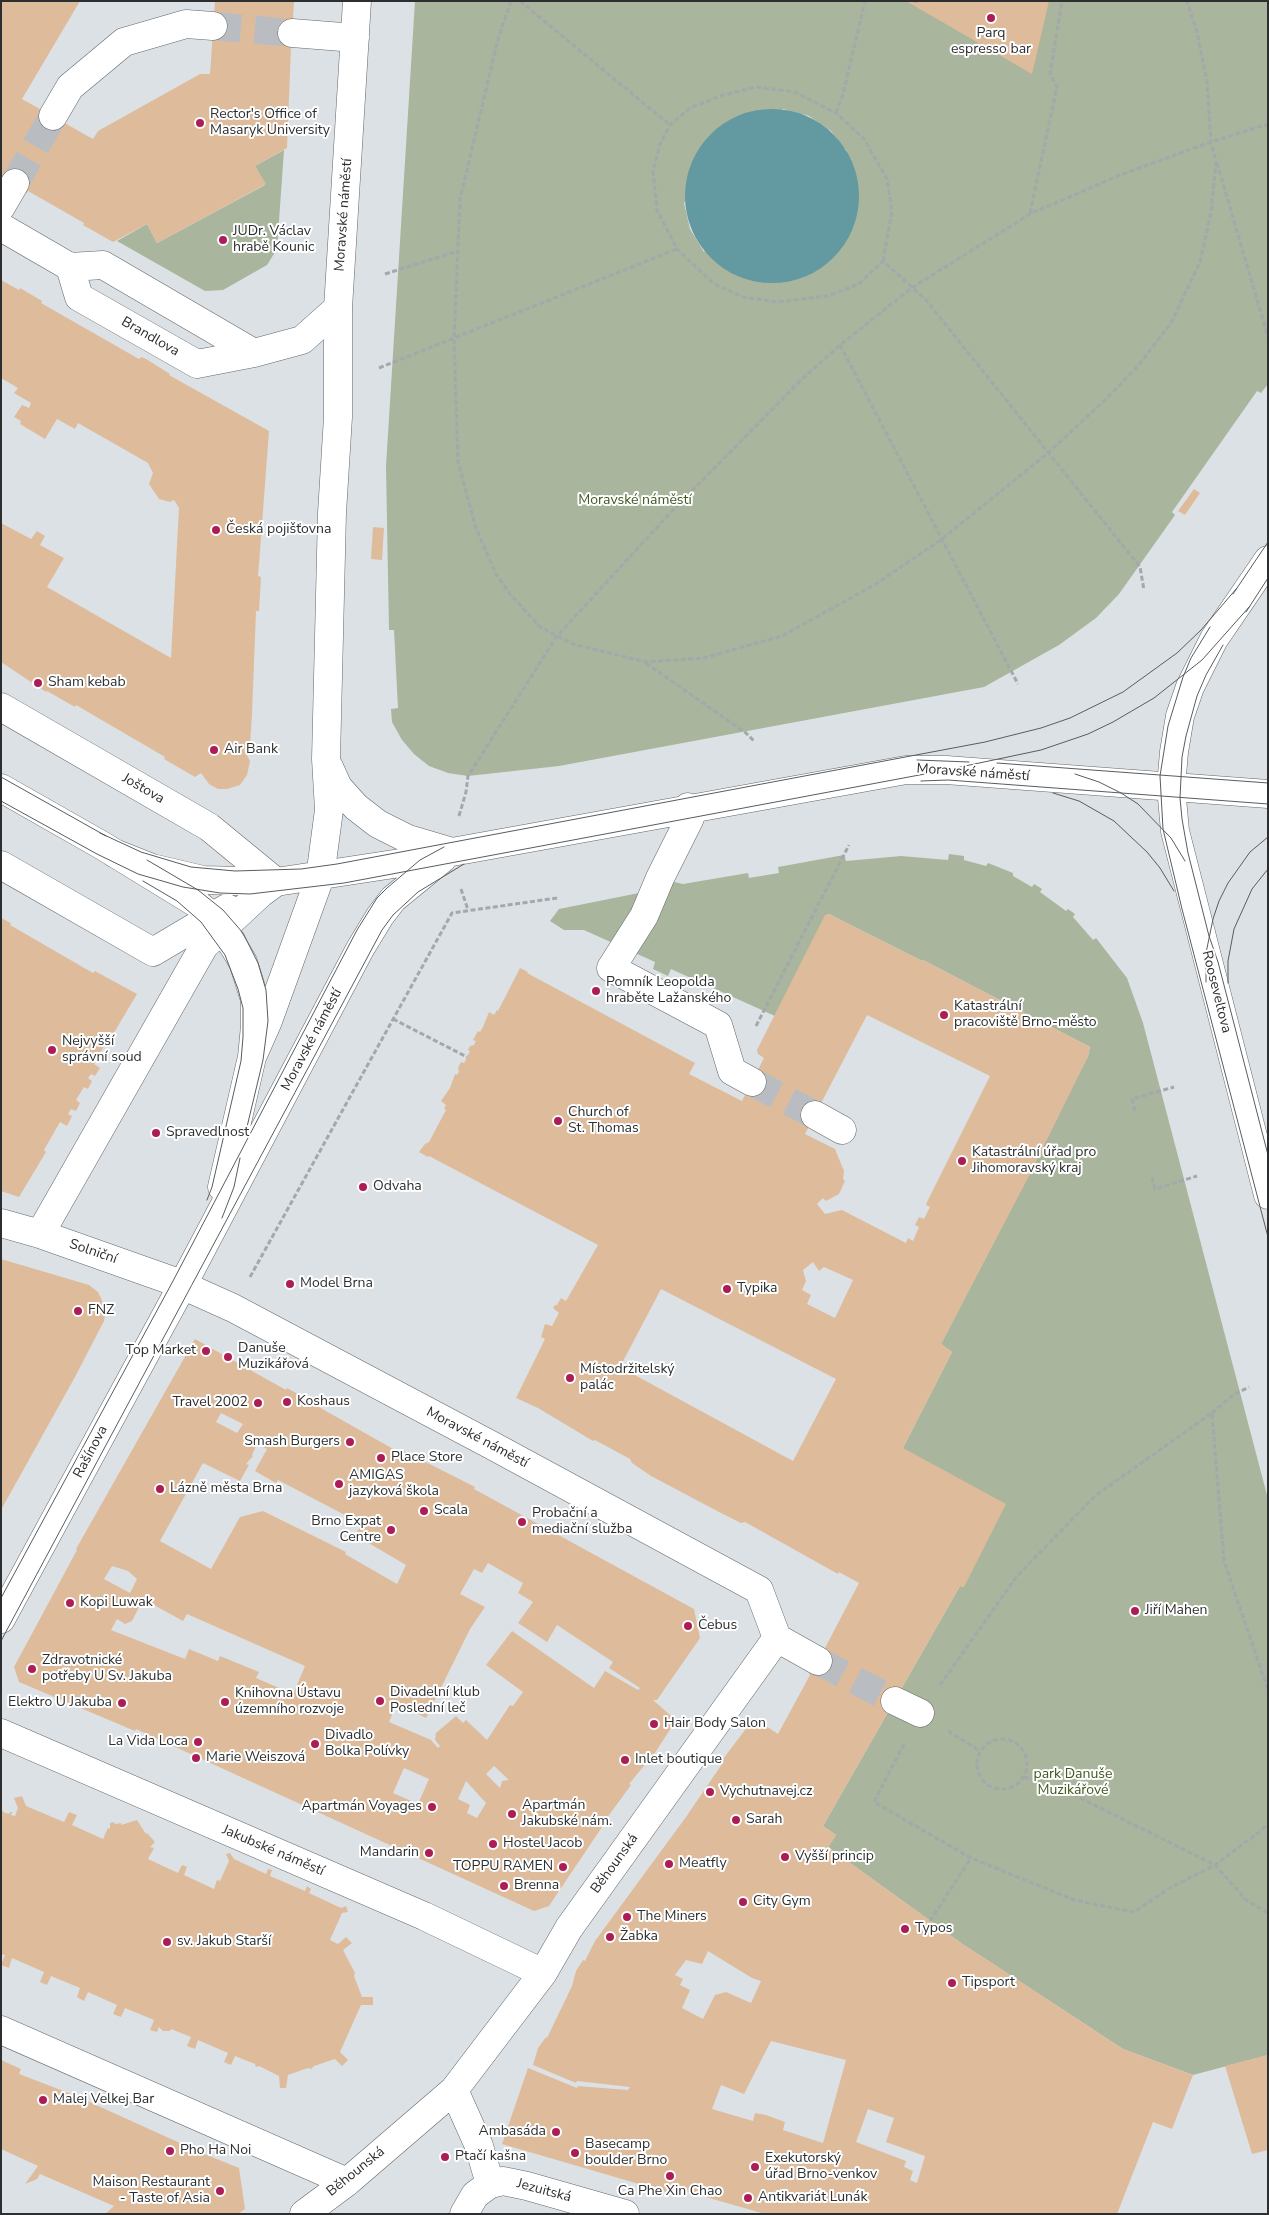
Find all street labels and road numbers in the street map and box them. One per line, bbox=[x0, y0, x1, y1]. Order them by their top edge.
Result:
street label: Moravské náměstí bbox=[332, 158, 356, 272]
street label: Brandlova bbox=[118, 314, 182, 360]
street label: Moravské náměstí bbox=[916, 761, 1030, 785]
street label: Joštova bbox=[119, 770, 167, 808]
street label: Rooseveltova bbox=[1198, 949, 1234, 1035]
street label: Moravské náměstí bbox=[278, 986, 346, 1094]
street label: Solniční bbox=[67, 1236, 119, 1268]
street label: Moravské náměstí bbox=[423, 1404, 531, 1472]
street label: Rašínova bbox=[70, 1423, 112, 1481]
street label: Jakubské náměstí bbox=[219, 1822, 327, 1880]
street label: Běhounská bbox=[588, 1831, 642, 1897]
street label: Běhounská bbox=[324, 2144, 388, 2200]
street label: Jezuitská bbox=[515, 2176, 573, 2206]

